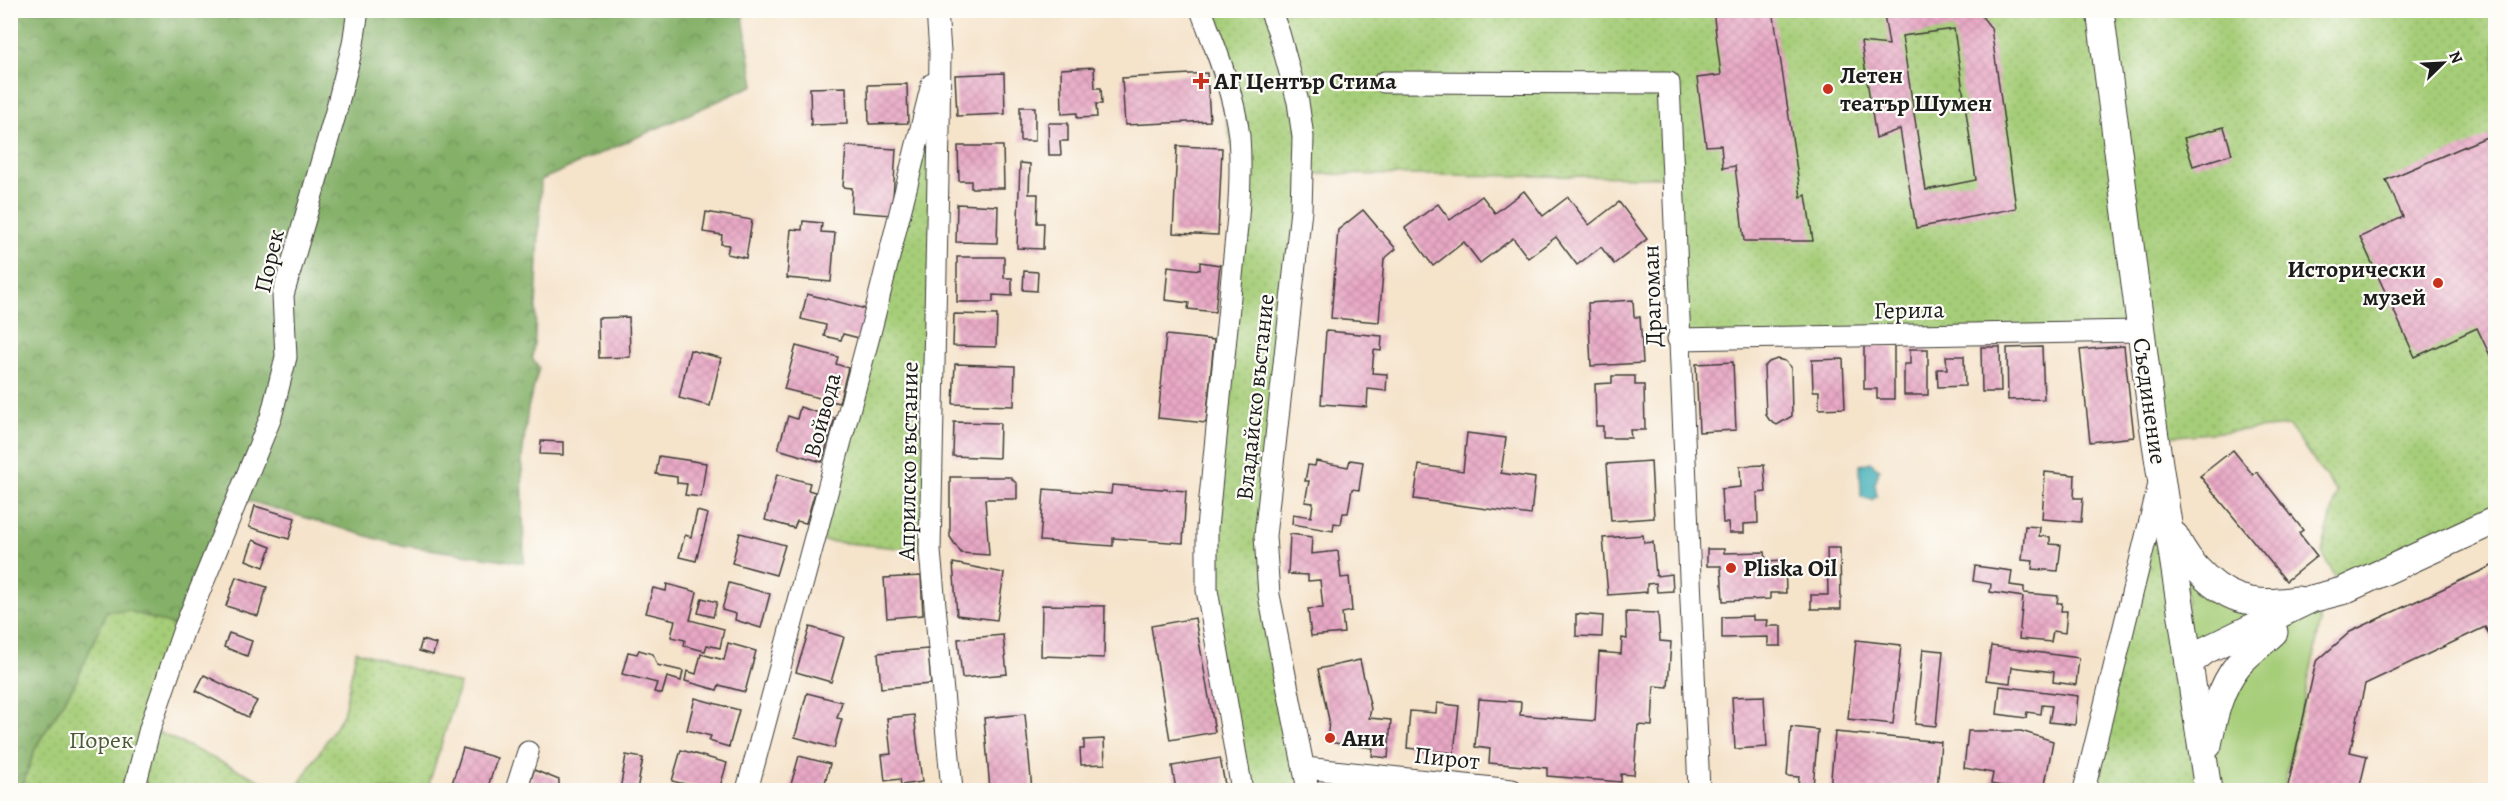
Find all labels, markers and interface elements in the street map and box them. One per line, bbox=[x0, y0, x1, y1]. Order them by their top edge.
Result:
north arrow bbox=[2413, 33, 2473, 93]
text: N bbox=[2443, 48, 2468, 67]
place label: Летен театър Шумен bbox=[1840, 59, 1992, 119]
place label: АГ Център Стима bbox=[1213, 65, 1397, 97]
marker: АГ Център Стима bbox=[1192, 72, 1210, 90]
marker: Летен театър Шумен bbox=[1821, 82, 1835, 96]
street label: Порек bbox=[246, 226, 292, 296]
street label: Драгоман bbox=[1634, 244, 1670, 348]
place label: Исторически музей bbox=[2287, 253, 2426, 313]
marker: Исторически музей bbox=[2431, 276, 2445, 290]
street label: Владайско въстание bbox=[1228, 292, 1282, 502]
street label: Герила bbox=[1873, 293, 1945, 327]
street label: Съединение bbox=[2125, 336, 2175, 466]
street label: Априлско въстание bbox=[890, 361, 926, 562]
street label: Войвода bbox=[795, 369, 849, 461]
place label: Pliska Oil bbox=[1743, 552, 1838, 584]
marker: Pliska Oil bbox=[1724, 561, 1738, 575]
place label: Ани bbox=[1341, 722, 1385, 754]
park label: Порек bbox=[69, 724, 133, 756]
marker: Ани bbox=[1323, 731, 1337, 745]
street label: Пирот bbox=[1412, 739, 1482, 777]

